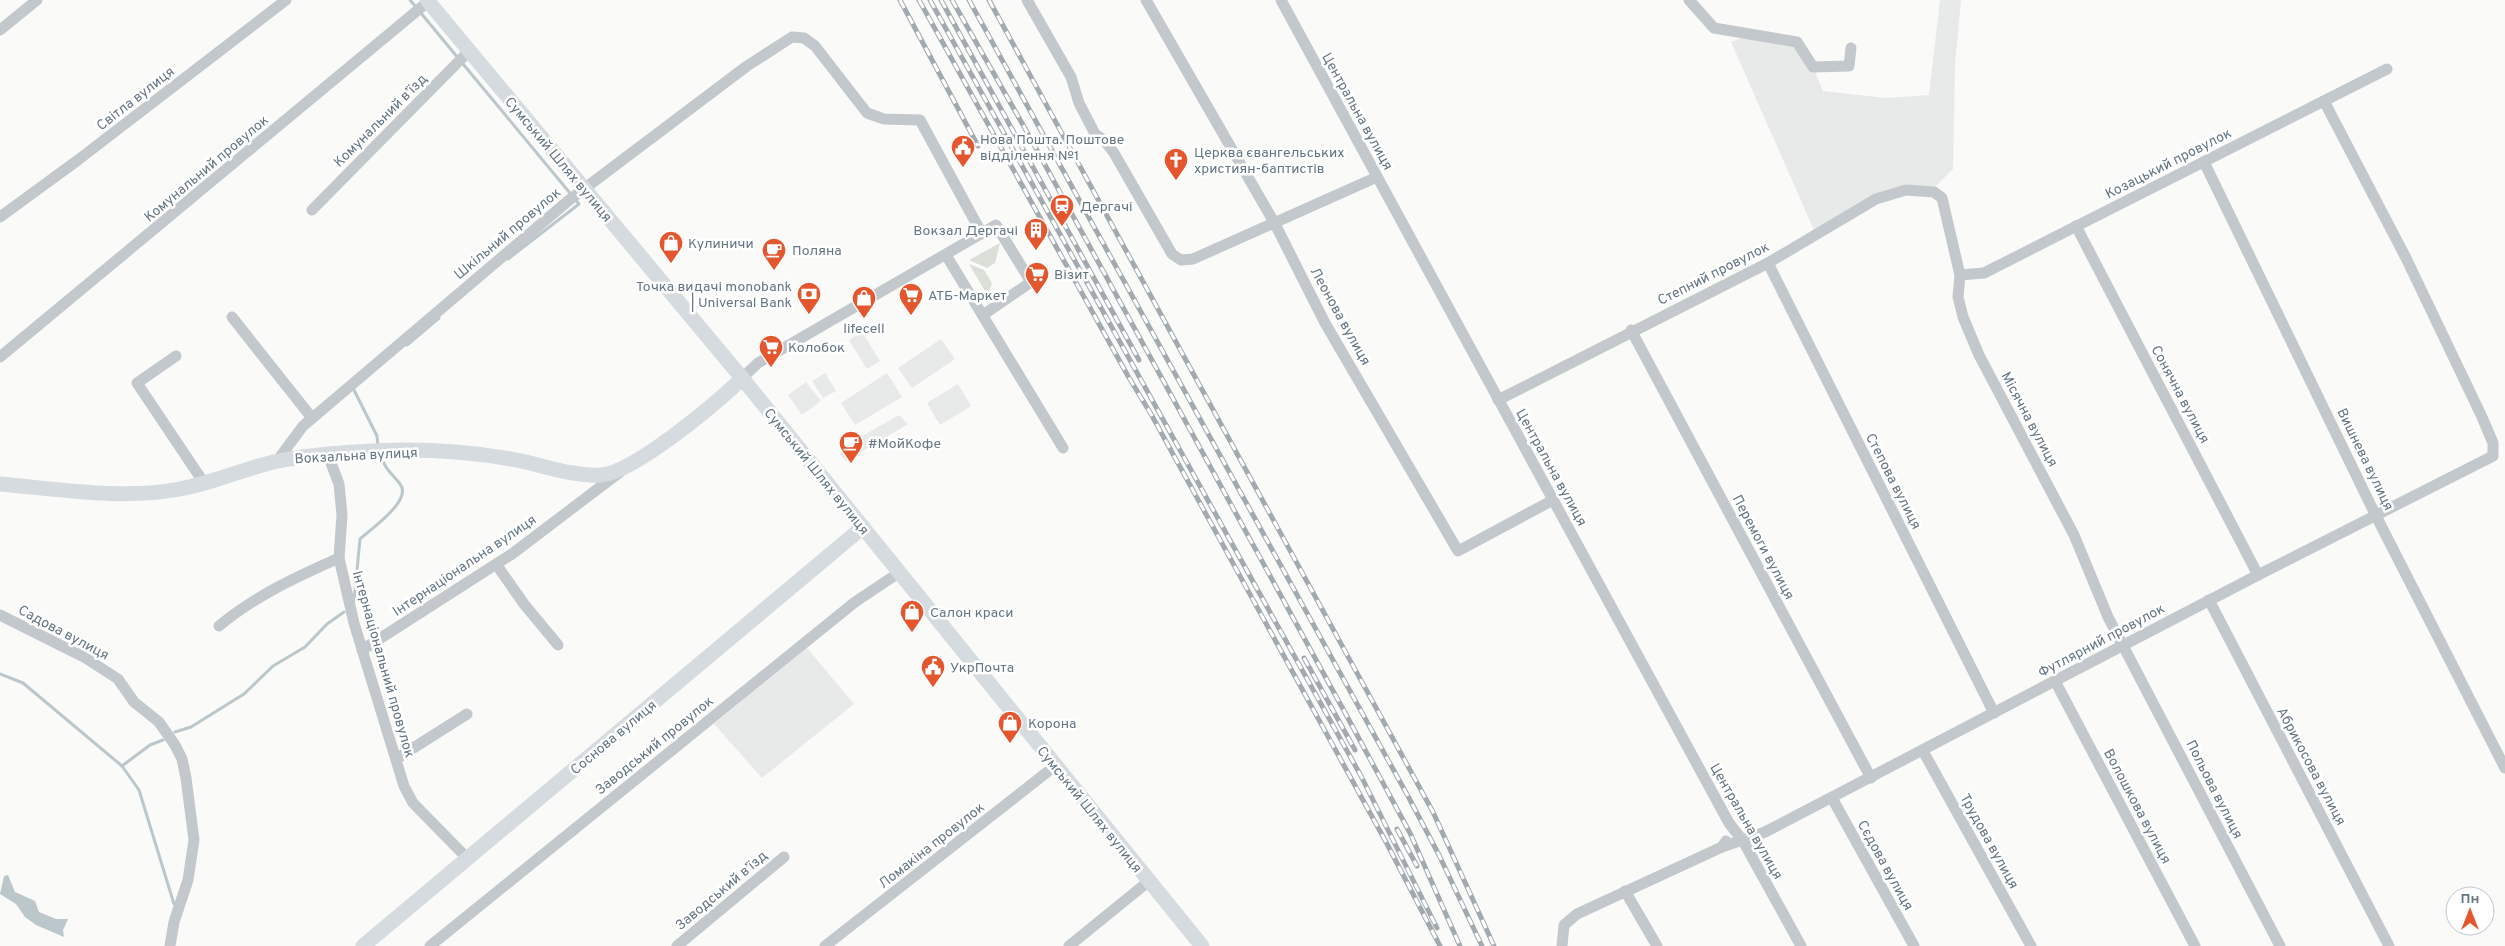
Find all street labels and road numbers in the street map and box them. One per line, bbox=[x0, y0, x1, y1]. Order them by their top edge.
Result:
street label: Центральна вулиця bbox=[1317, 50, 1396, 173]
street label: Світла вулиця bbox=[94, 64, 178, 135]
street label: Комунальний в’їзд bbox=[331, 71, 431, 171]
street label: Сумський Шлях вулиця bbox=[501, 94, 615, 226]
street label: Комунальний провулок bbox=[141, 112, 273, 226]
street label: Козацький провулок bbox=[2103, 125, 2235, 204]
street label: Шкільний провулок bbox=[451, 185, 565, 284]
street label: Степний провулок bbox=[1655, 239, 1772, 310]
street label: Леонова вулиця bbox=[1306, 265, 1374, 369]
street label: Сонячна вулиця bbox=[2147, 343, 2213, 447]
street label: Місячна вулиця bbox=[1997, 369, 2061, 470]
street label: Сумський Шлях вулиця bbox=[759, 405, 872, 539]
street label: Центральна вулиця bbox=[1511, 406, 1590, 529]
street label: Вишнева вулиця bbox=[2333, 406, 2397, 514]
street label: Степова вулиця bbox=[1861, 431, 1924, 533]
street label: Вокзальна вулиця bbox=[294, 445, 418, 468]
street label: Перемоги вулиця bbox=[1728, 492, 1797, 603]
street label: Інтернаціональна вулиця bbox=[390, 512, 540, 621]
street label: Інтернаціональний провулок bbox=[348, 569, 417, 760]
street label: Футлярний провулок bbox=[2035, 601, 2168, 682]
street label: Садова вулиця bbox=[15, 602, 112, 664]
street label: Заводський провулок bbox=[592, 693, 717, 799]
street label: Соснова вулиця bbox=[567, 697, 660, 779]
street label: Абрикосова вулиця bbox=[2272, 705, 2349, 829]
street label: Польова вулиця bbox=[2182, 738, 2246, 842]
street label: Сумський Шлях вулиця bbox=[1032, 743, 1145, 877]
street label: Волошкова вулиця bbox=[2099, 746, 2174, 867]
street label: Центральна вулиця bbox=[1706, 761, 1786, 883]
street label: Трудова вулиця bbox=[1956, 791, 2022, 892]
street label: Ломакіна провулок bbox=[876, 799, 988, 893]
street label: Сєдова вулиця bbox=[1853, 818, 1916, 914]
street label: Заводський в’їзд bbox=[672, 848, 771, 935]

